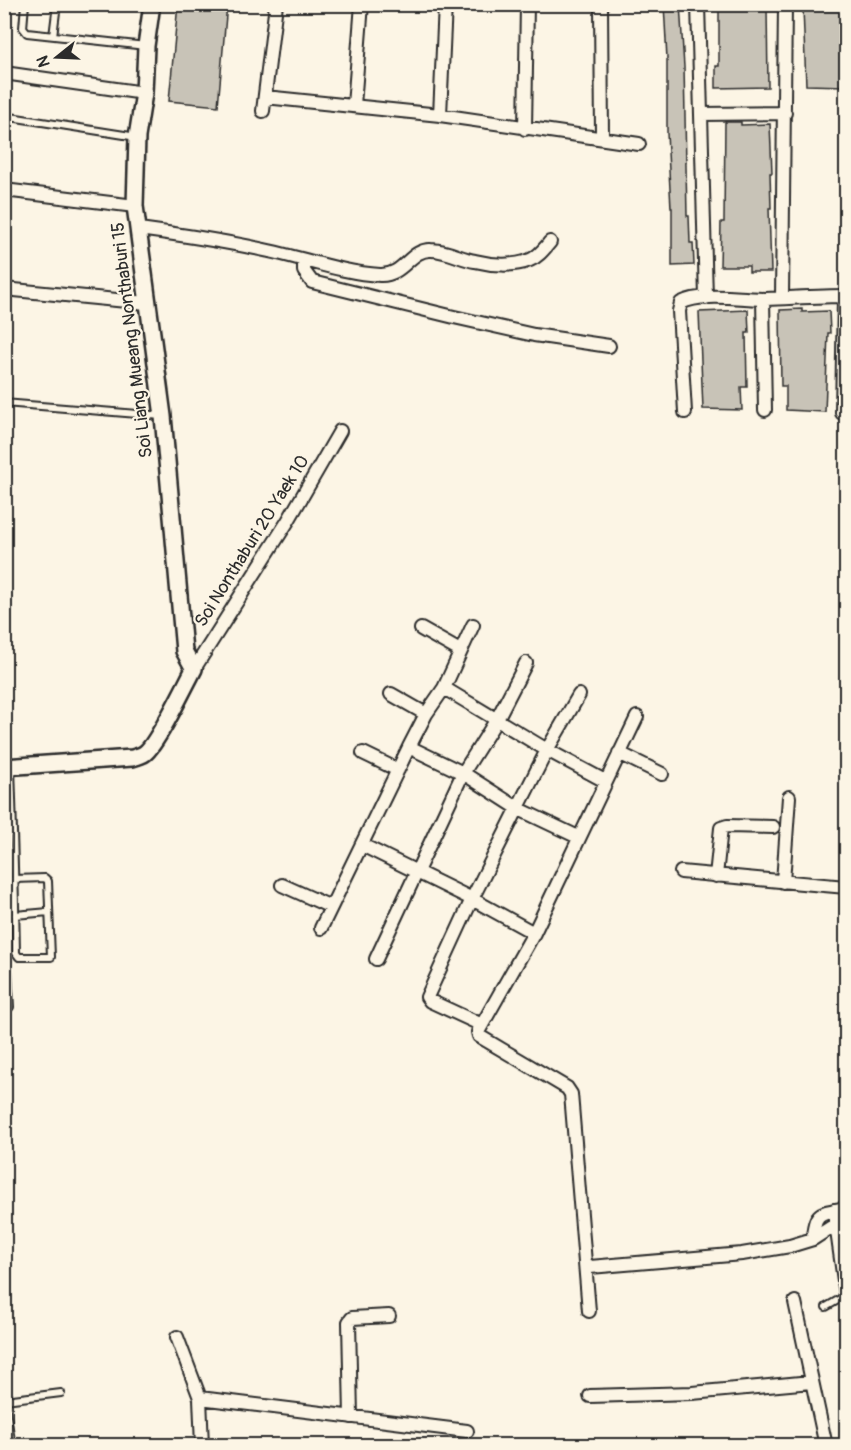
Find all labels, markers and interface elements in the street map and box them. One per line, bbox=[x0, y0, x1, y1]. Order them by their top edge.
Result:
north arrow bbox=[27, 27, 87, 87]
text: N bbox=[32, 53, 55, 70]
street label: Soi Liang Mueang Nonthaburi 15 bbox=[106, 221, 158, 459]
street label: Soi Nonthaburi 20 Yaek 10 bbox=[190, 451, 314, 631]

